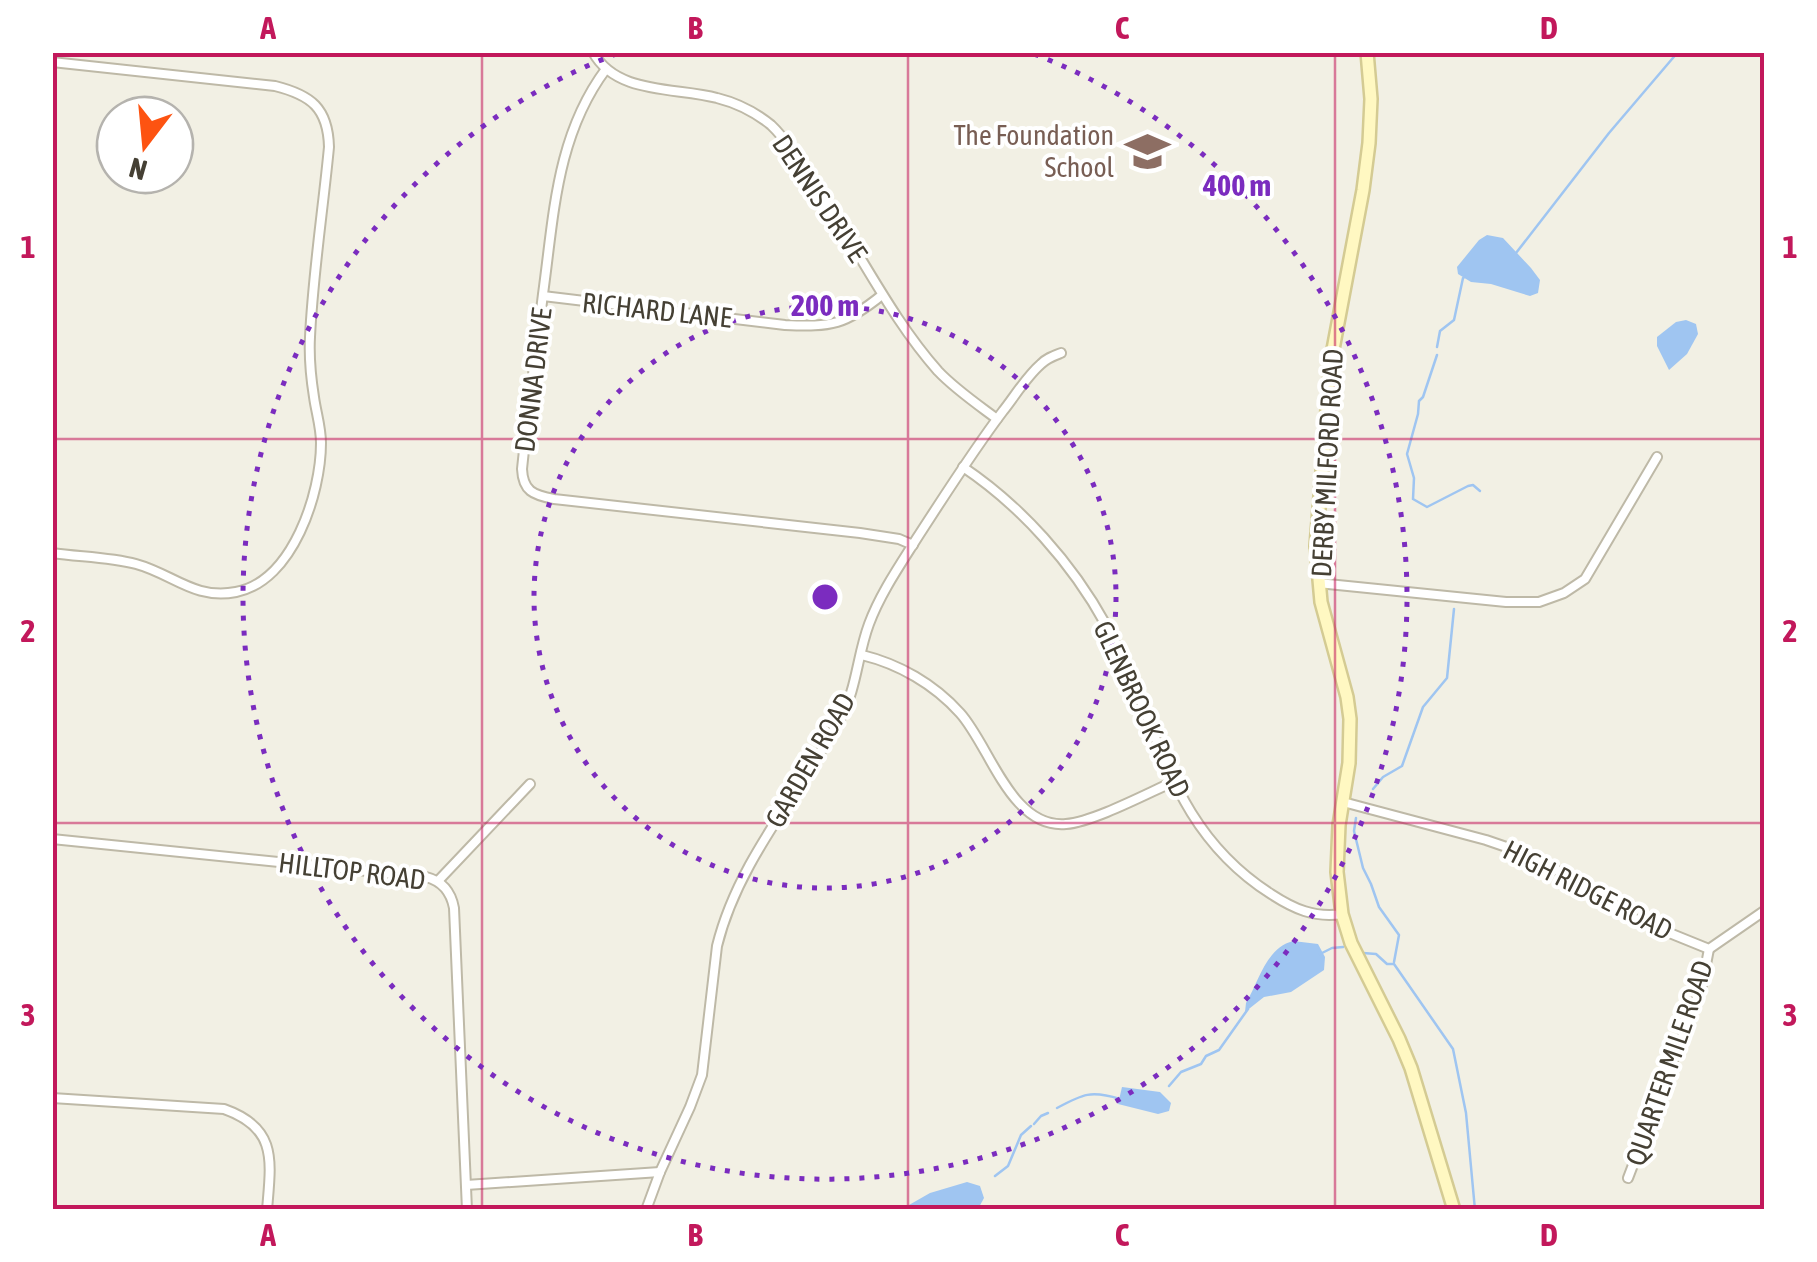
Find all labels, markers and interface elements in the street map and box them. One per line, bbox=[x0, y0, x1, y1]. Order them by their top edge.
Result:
text: A bbox=[259, 9, 276, 46]
text: B bbox=[687, 9, 703, 46]
text: C bbox=[1115, 9, 1130, 46]
text: D bbox=[1540, 9, 1558, 46]
north arrow bbox=[95, 95, 195, 195]
place label: The Foundation School bbox=[954, 119, 1115, 183]
school or university icon: The Foundation School bbox=[1123, 127, 1171, 175]
street label: DENNIS DRIVE bbox=[766, 129, 874, 267]
text: N bbox=[126, 151, 150, 187]
text: 400 m bbox=[1202, 168, 1271, 202]
text: 1 bbox=[20, 228, 36, 265]
text: 1 bbox=[1782, 228, 1798, 265]
street label: RICHARD LANE bbox=[581, 286, 733, 334]
text: 200 m bbox=[791, 288, 859, 322]
street label: DONNA DRIVE bbox=[508, 306, 558, 454]
street label: DERBY MILFORD ROAD bbox=[1305, 348, 1349, 578]
centre of rings bbox=[807, 579, 843, 615]
text: 2 bbox=[20, 612, 36, 649]
text: 2 bbox=[1782, 612, 1798, 649]
street label: GLENBROOK ROAD bbox=[1087, 616, 1197, 802]
street label: GARDEN ROAD bbox=[759, 687, 861, 833]
street label: HIGH RIDGE ROAD bbox=[1498, 834, 1678, 946]
street label: HILLTOP ROAD bbox=[277, 846, 427, 896]
street label: QUARTER MILE ROAD bbox=[1619, 956, 1719, 1170]
text: 3 bbox=[20, 996, 36, 1033]
text: 3 bbox=[1782, 996, 1798, 1033]
text: A bbox=[259, 1216, 276, 1253]
text: B bbox=[687, 1216, 703, 1253]
text: C bbox=[1115, 1216, 1130, 1253]
text: D bbox=[1540, 1216, 1558, 1253]

